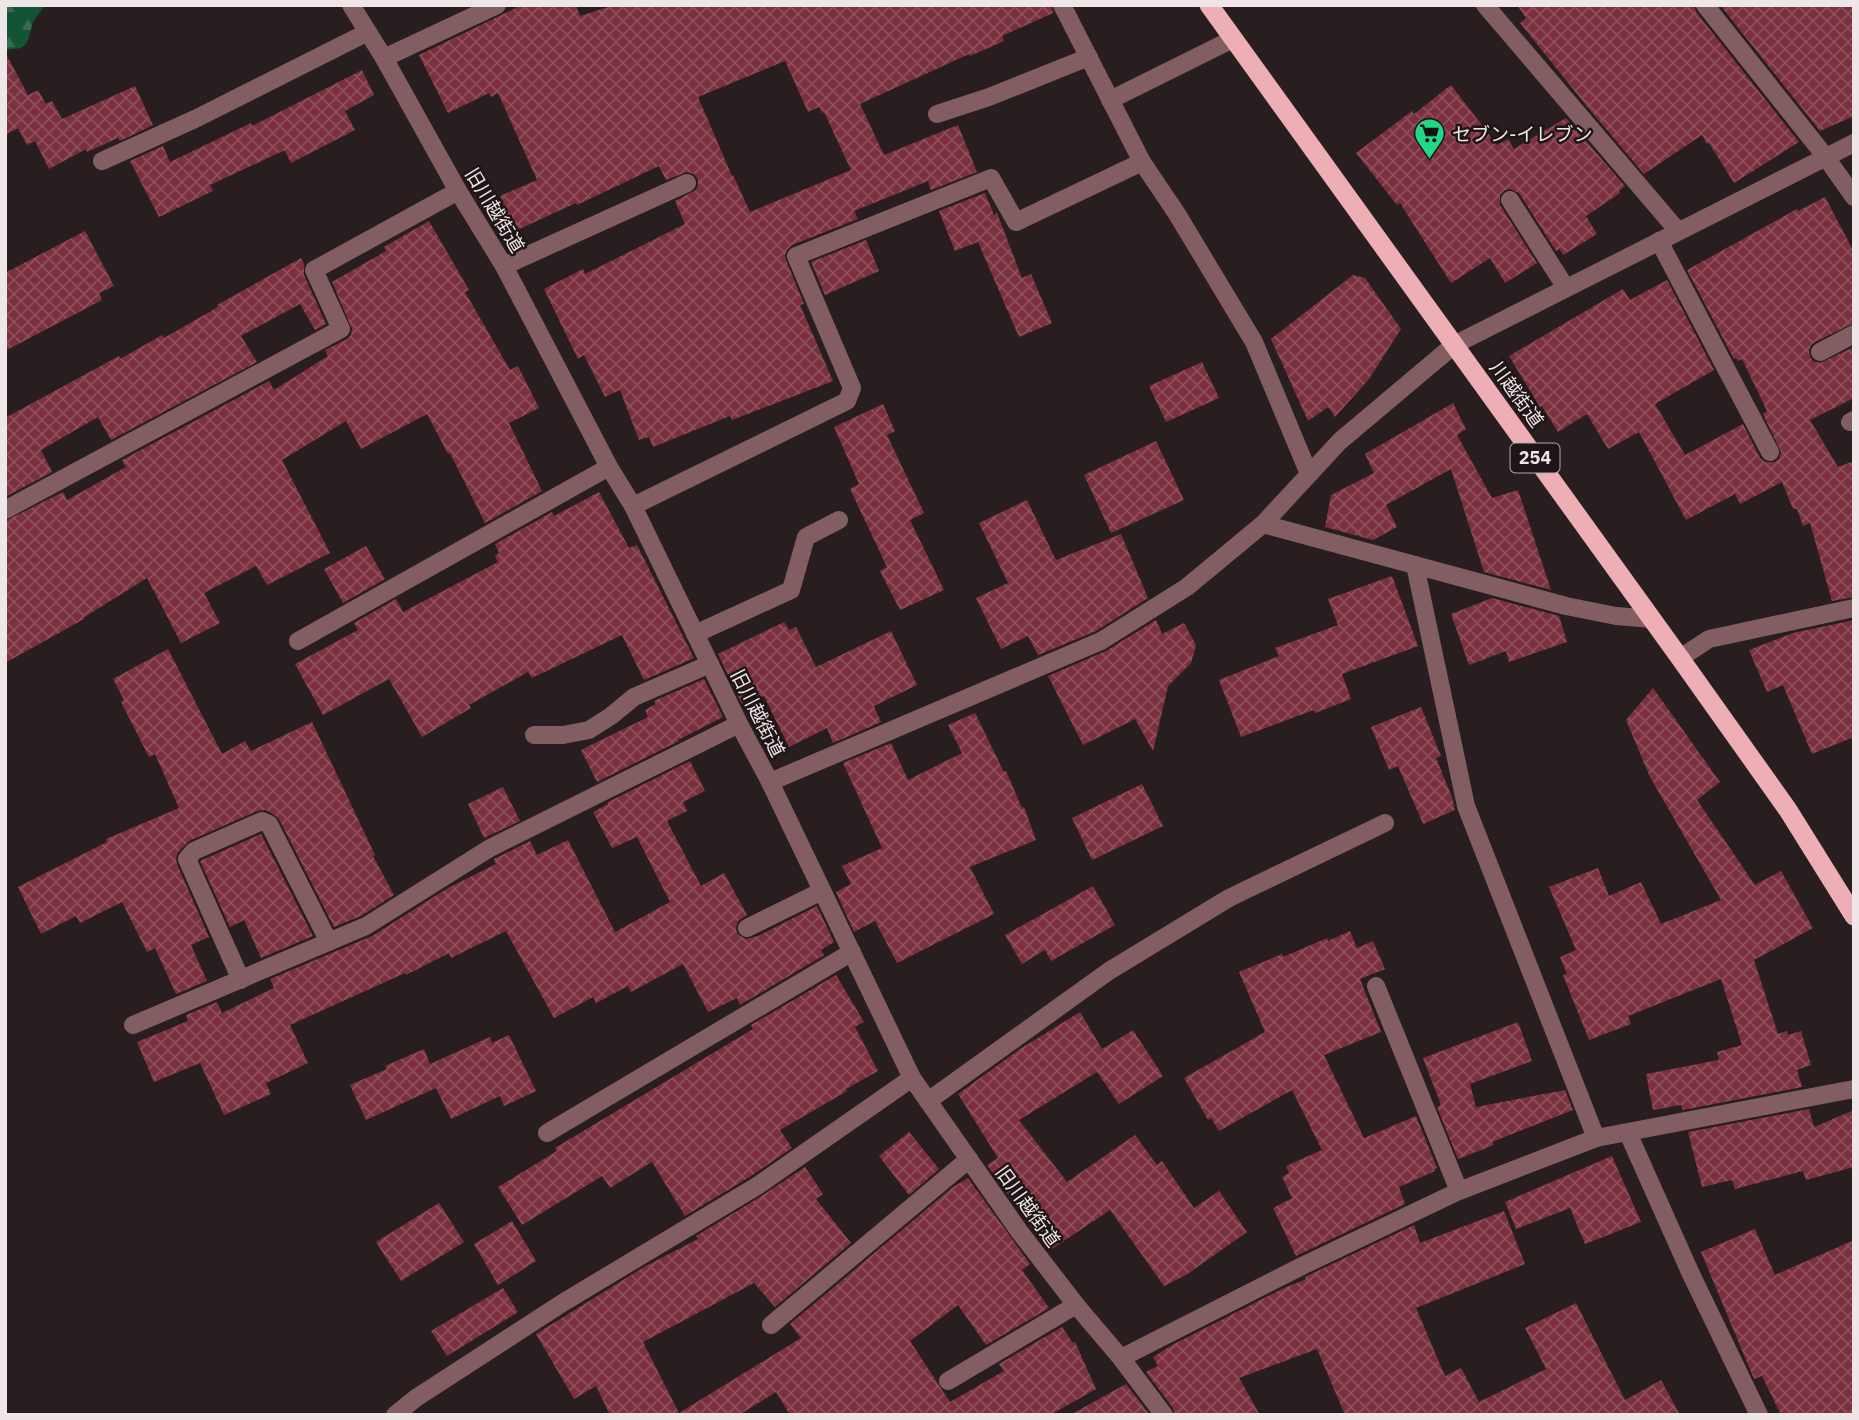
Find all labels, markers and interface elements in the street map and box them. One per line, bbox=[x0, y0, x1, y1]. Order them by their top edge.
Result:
supermarket icon: セブン-イレブン bbox=[1412, 117, 1446, 161]
place label: セブン-イレブン bbox=[1452, 122, 1593, 146]
street label: 旧川越街道 bbox=[460, 163, 530, 257]
street label: 川越街道 bbox=[1485, 356, 1549, 432]
road number: 254 bbox=[1510, 444, 1560, 472]
street label: 旧川越街道 bbox=[726, 665, 790, 761]
street label: 旧川越街道 bbox=[990, 1161, 1066, 1251]

